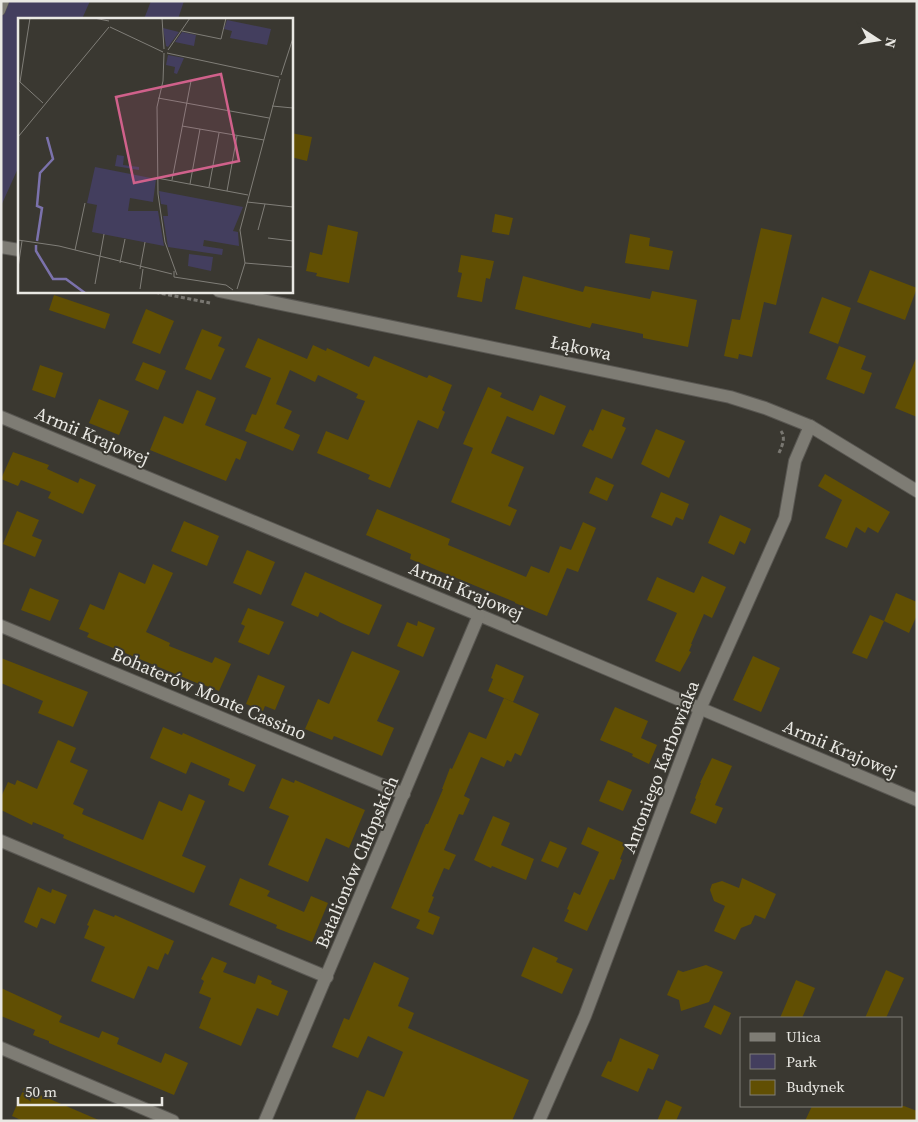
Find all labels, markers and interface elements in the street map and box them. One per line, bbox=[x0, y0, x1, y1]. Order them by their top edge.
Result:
north arrow bbox=[853, 15, 903, 65]
inset map bbox=[18, 18, 292, 292]
text: N bbox=[880, 36, 902, 50]
street label: Łąkowa bbox=[548, 329, 615, 366]
street label: Armii Krajowej bbox=[31, 400, 153, 471]
street label: Armii Krajowej bbox=[405, 555, 527, 626]
street label: Bohaterów Monte Cassino bbox=[108, 641, 311, 746]
street label: Antoniego Karbowiaka bbox=[616, 676, 705, 857]
street label: Armii Krajowej bbox=[779, 713, 901, 784]
street label: Batalionów Chłopskich bbox=[309, 772, 404, 952]
legend bbox=[740, 1017, 903, 1107]
text: Ulica bbox=[786, 1026, 821, 1047]
text: Park bbox=[786, 1051, 818, 1072]
scale bar bbox=[18, 1074, 161, 1106]
text: Budynek bbox=[786, 1076, 845, 1097]
text: 50 m bbox=[25, 1081, 57, 1102]

